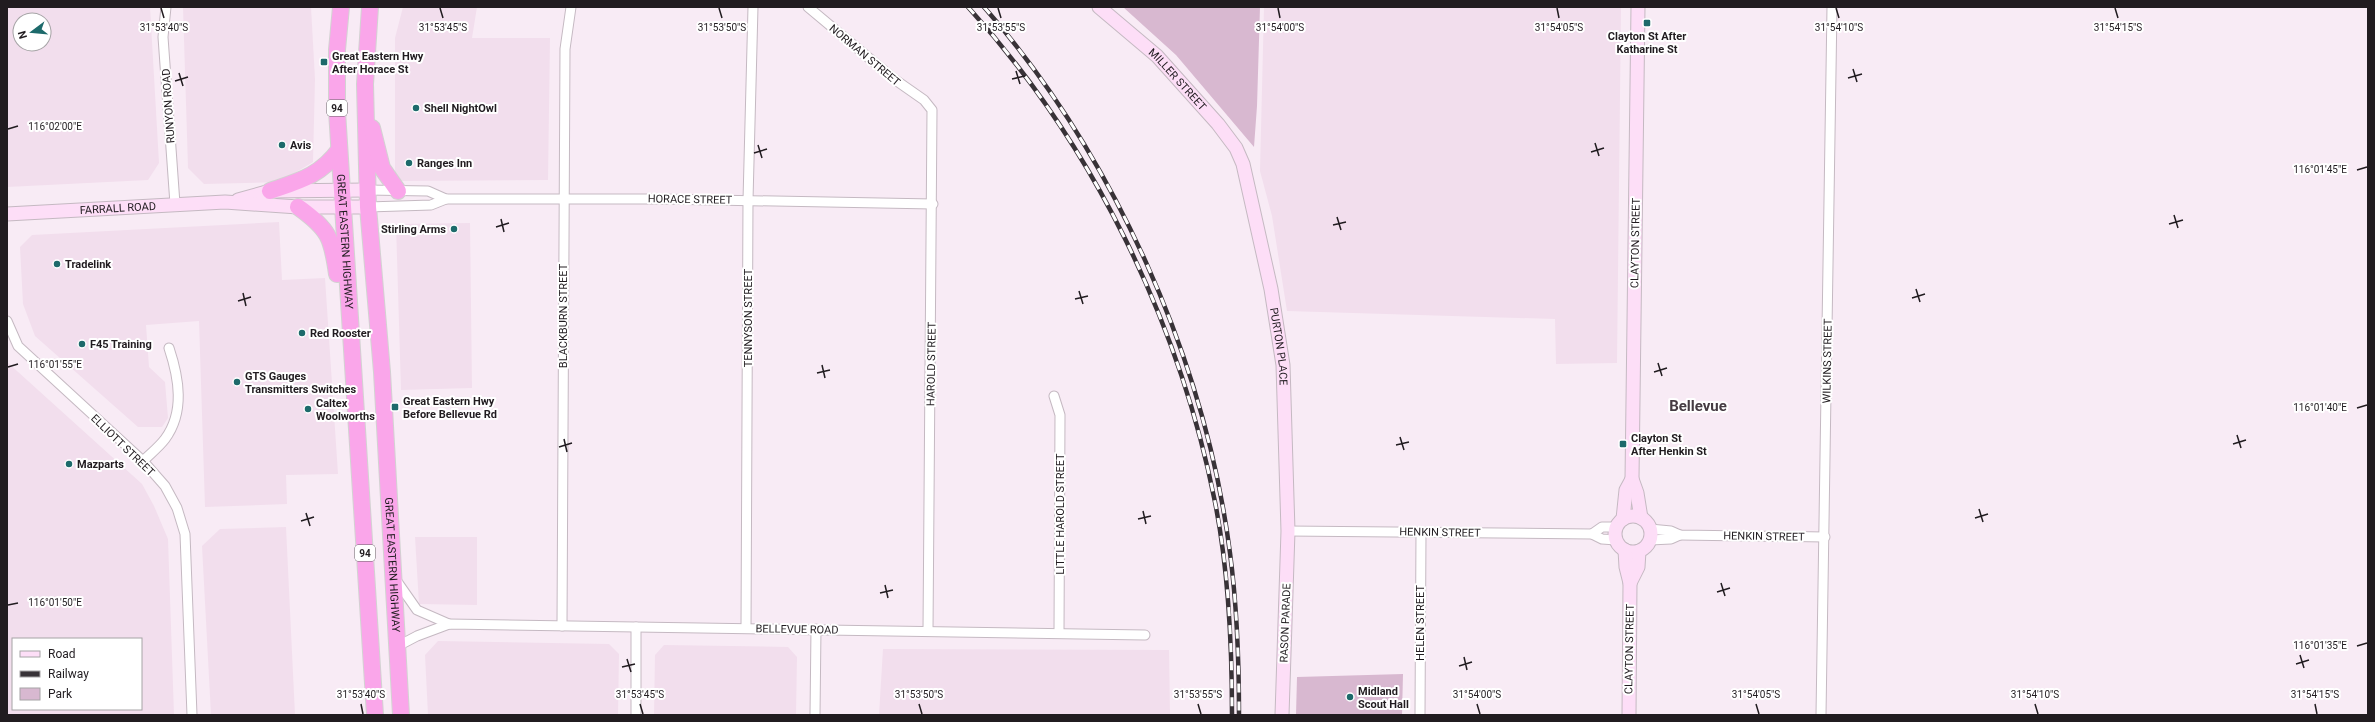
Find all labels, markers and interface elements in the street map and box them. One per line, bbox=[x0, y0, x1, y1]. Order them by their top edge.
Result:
north arrow bbox=[12, 12, 52, 52]
marker: Clayton St After Katharine St bbox=[1642, 18, 1652, 28]
text: 31°53'40"S bbox=[140, 22, 188, 33]
text: 31°53'45"S bbox=[419, 22, 467, 33]
text: 31°53'50"S bbox=[698, 22, 746, 33]
street label: NORMAN STREET bbox=[827, 22, 903, 89]
text: 31°53'55"S bbox=[977, 22, 1025, 33]
text: 31°54'00"S bbox=[1256, 22, 1304, 33]
text: 31°54'05"S bbox=[1535, 22, 1583, 33]
text: 31°54'10"S bbox=[1815, 22, 1863, 33]
text: 31°54'15"S bbox=[2094, 22, 2142, 33]
text: N bbox=[15, 29, 30, 40]
place label: Clayton St After Katharine St bbox=[1608, 30, 1686, 56]
street label: MILLER STREET bbox=[1146, 46, 1209, 114]
place label: Great Eastern Hwy After Horace St bbox=[332, 50, 424, 76]
marker: Great Eastern Hwy After Horace St bbox=[319, 57, 329, 67]
street label: RUNYON ROAD bbox=[159, 68, 178, 144]
road number: 94 bbox=[327, 100, 347, 116]
place label: Shell NightOwl bbox=[424, 102, 497, 115]
marker: Shell NightOwl bbox=[411, 103, 421, 113]
text: 116°02'00"E bbox=[28, 121, 82, 132]
place label: Avis bbox=[290, 139, 312, 152]
marker: Avis bbox=[277, 140, 287, 150]
place label: Ranges Inn bbox=[417, 157, 472, 170]
marker: Ranges Inn bbox=[404, 158, 414, 168]
text: 116°01'45"E bbox=[2293, 164, 2347, 175]
street label: GREAT EASTERN HIGHWAY bbox=[334, 174, 355, 310]
street label: HORACE STREET bbox=[648, 192, 733, 207]
street label: CLAYTON STREET bbox=[1628, 197, 1643, 288]
street label: FARRALL ROAD bbox=[79, 200, 156, 217]
place label: Stirling Arms bbox=[381, 223, 446, 236]
marker: Stirling Arms bbox=[449, 224, 459, 234]
place label: Tradelink bbox=[65, 258, 111, 271]
marker: Tradelink bbox=[52, 259, 62, 269]
street label: BLACKBURN STREET bbox=[557, 263, 570, 368]
street label: TENNYSON STREET bbox=[742, 268, 755, 367]
street label: PURTON PLACE bbox=[1267, 307, 1290, 386]
street label: WILKINS STREET bbox=[1820, 318, 1835, 403]
street label: HAROLD STREET bbox=[924, 321, 939, 406]
place label: Red Rooster bbox=[310, 327, 371, 340]
marker: Red Rooster bbox=[297, 328, 307, 338]
place label: F45 Training bbox=[90, 338, 152, 351]
marker: F45 Training bbox=[77, 339, 87, 349]
text: 116°01'55"E bbox=[28, 359, 82, 370]
place label: GTS Gauges Transmitters Switches bbox=[245, 370, 357, 396]
marker: GTS Gauges Transmitters Switches bbox=[232, 377, 242, 387]
place label: Great Eastern Hwy Before Bellevue Rd bbox=[403, 395, 497, 421]
place label: Caltex Woolworths bbox=[316, 397, 375, 423]
district label: Bellevue bbox=[1669, 397, 1727, 415]
marker: Great Eastern Hwy Before Bellevue Rd bbox=[390, 402, 400, 412]
text: 116°01'40"E bbox=[2293, 402, 2347, 413]
marker: Caltex Woolworths bbox=[303, 404, 313, 414]
street label: ELLIOTT STREET bbox=[88, 412, 157, 479]
place label: Clayton St After Henkin St bbox=[1631, 432, 1707, 458]
marker: Clayton St After Henkin St bbox=[1618, 439, 1628, 449]
street label: LITTLE HAROLD STREET bbox=[1054, 453, 1067, 575]
place label: Mazparts bbox=[77, 458, 124, 471]
marker: Mazparts bbox=[64, 459, 74, 469]
street label: GREAT EASTERN HIGHWAY bbox=[382, 497, 402, 633]
street label: HENKIN STREET bbox=[1399, 525, 1481, 540]
street label: HENKIN STREET bbox=[1723, 529, 1805, 544]
road number: 94 bbox=[355, 545, 375, 561]
street label: RASON PARADE bbox=[1278, 583, 1293, 663]
street label: HELEN STREET bbox=[1414, 585, 1427, 661]
text: 116°01'50"E bbox=[28, 597, 82, 608]
street label: CLAYTON STREET bbox=[1622, 603, 1637, 694]
street label: BELLEVUE ROAD bbox=[755, 622, 839, 637]
legend bbox=[12, 638, 142, 710]
text: 116°01'35"E bbox=[2293, 640, 2347, 651]
text: Road bbox=[48, 647, 76, 661]
text: Railway bbox=[48, 667, 89, 681]
place label: Midland Scout Hall bbox=[1358, 685, 1409, 711]
text: Park bbox=[48, 687, 73, 701]
text: 31°53'40"S bbox=[337, 689, 385, 700]
text: 31°53'45"S bbox=[616, 689, 664, 700]
text: 31°53'50"S bbox=[895, 689, 943, 700]
text: 31°53'55"S bbox=[1174, 689, 1222, 700]
text: 31°54'00"S bbox=[1453, 689, 1501, 700]
text: 31°54'05"S bbox=[1732, 689, 1780, 700]
text: 31°54'10"S bbox=[2011, 689, 2059, 700]
text: 31°54'15"S bbox=[2291, 689, 2339, 700]
marker: Midland Scout Hall bbox=[1345, 692, 1355, 702]

